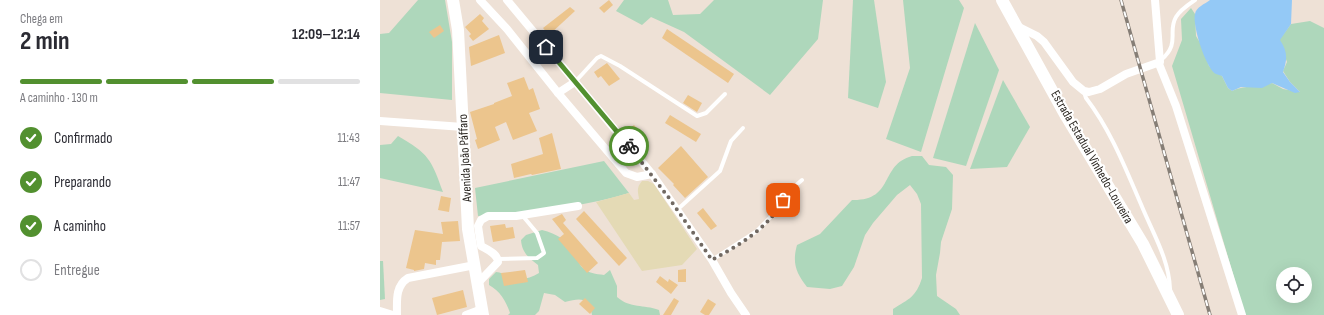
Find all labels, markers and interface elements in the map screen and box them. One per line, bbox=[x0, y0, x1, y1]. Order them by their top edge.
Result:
text: Chega em bbox=[20, 11, 63, 27]
text: 12:09–12:14 bbox=[292, 25, 360, 44]
text: 2 min bbox=[20, 26, 70, 57]
pin bbox=[529, 30, 563, 64]
icon: home bbox=[535, 36, 557, 58]
street label: Estrada Estadual Vinhedo-Louveira bbox=[1047, 88, 1137, 226]
text: A caminho · 130 m bbox=[20, 90, 98, 106]
street label: Avenida João Páffaro bbox=[455, 114, 475, 203]
courier bbox=[609, 126, 649, 166]
icon: check bbox=[20, 127, 42, 149]
text: Confirmado bbox=[54, 129, 113, 148]
text: 11:43 bbox=[338, 130, 360, 146]
icon: bike bbox=[618, 135, 640, 157]
icon: check bbox=[20, 171, 42, 193]
text: Preparando bbox=[54, 173, 111, 192]
text: 11:47 bbox=[338, 174, 360, 190]
pin bbox=[766, 183, 800, 217]
icon: bag bbox=[772, 189, 794, 211]
icon: check bbox=[20, 215, 42, 237]
text: A caminho bbox=[54, 217, 106, 236]
text: 11:57 bbox=[338, 218, 360, 234]
text: Entregue bbox=[54, 261, 100, 280]
map controls bbox=[1276, 267, 1312, 303]
button: locate bbox=[1276, 267, 1312, 303]

